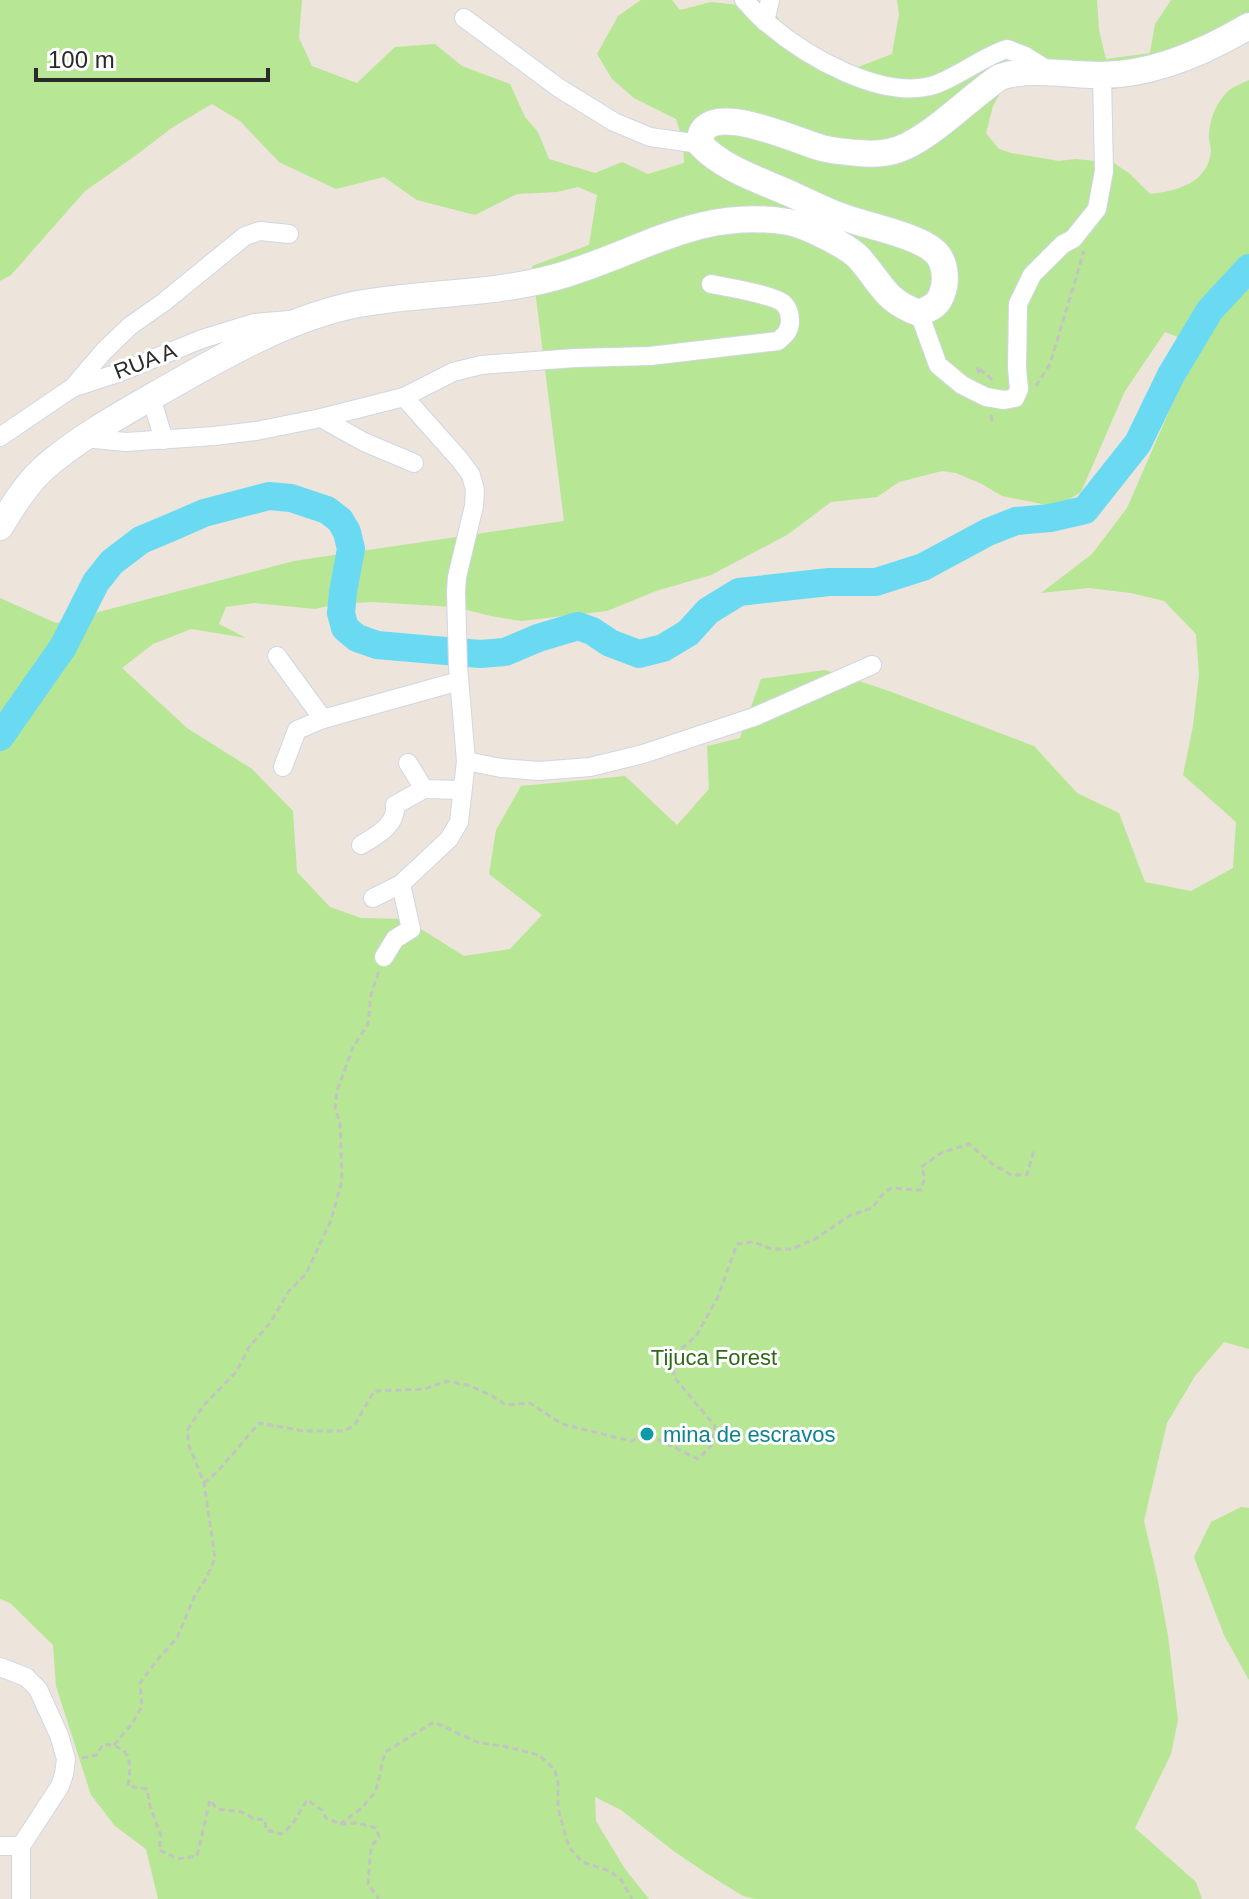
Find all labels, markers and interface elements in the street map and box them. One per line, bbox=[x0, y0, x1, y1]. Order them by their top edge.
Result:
scale bar bbox=[36, 32, 268, 82]
text: 100 m bbox=[48, 46, 115, 73]
street label: RUA A bbox=[110, 338, 180, 384]
park label: Tijuca Forest bbox=[651, 1345, 777, 1370]
place label: mina de escravos bbox=[663, 1422, 835, 1447]
marker: mina de escravos bbox=[638, 1425, 656, 1443]

